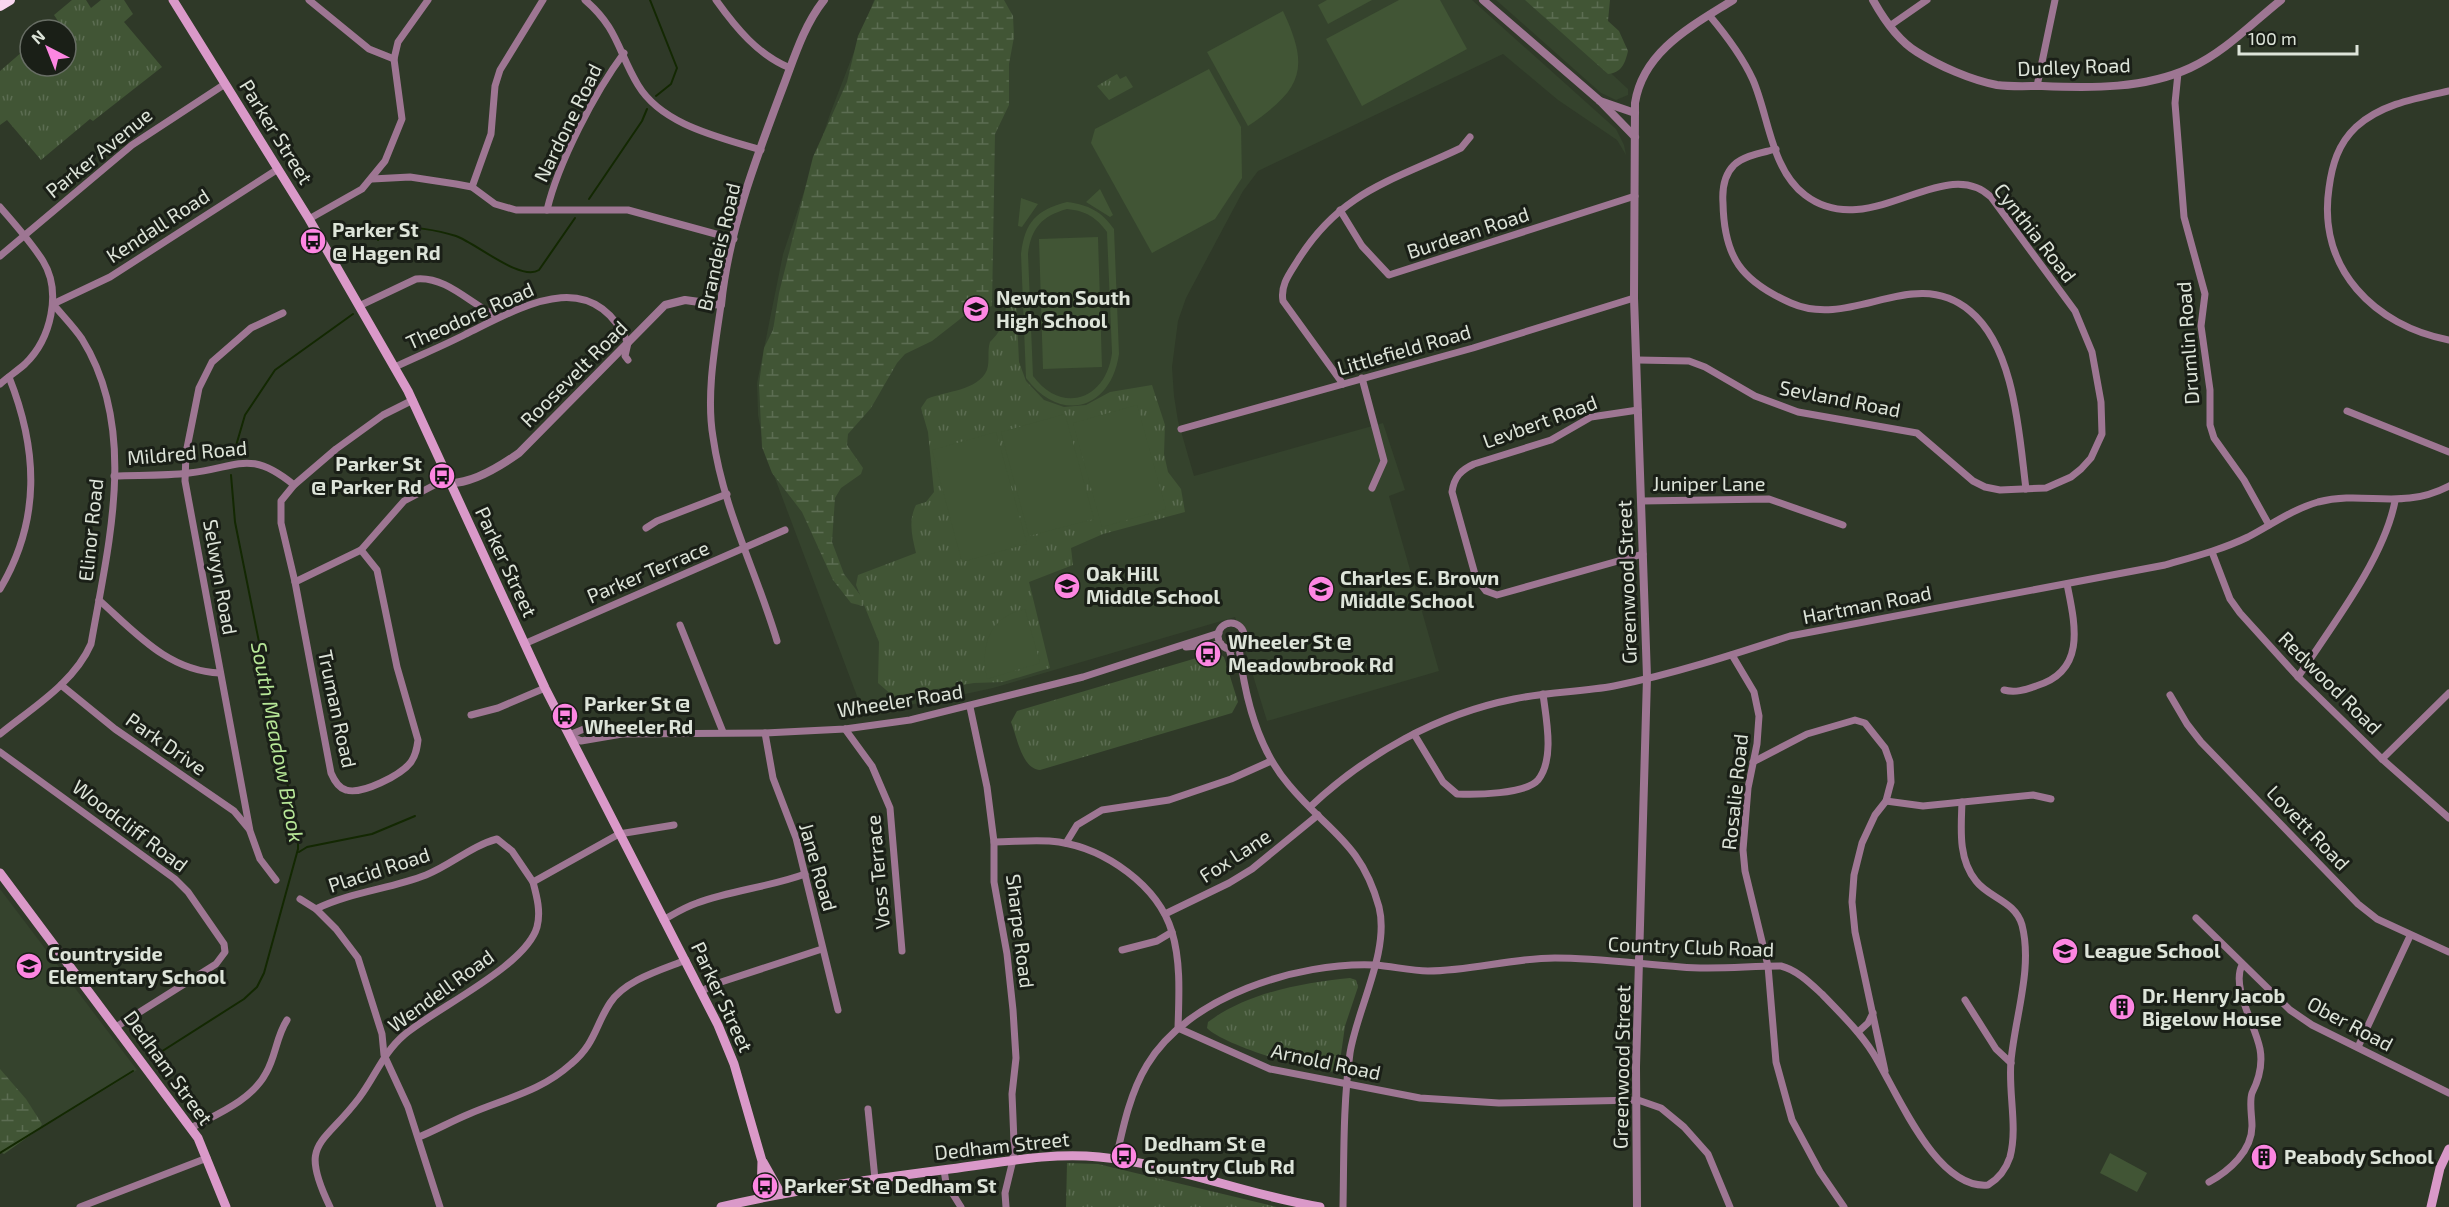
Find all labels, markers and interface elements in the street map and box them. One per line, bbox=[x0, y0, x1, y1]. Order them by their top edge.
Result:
north arrow bbox=[18, 18, 78, 78]
scale bar bbox=[2239, 18, 2358, 56]
text: N bbox=[27, 26, 48, 47]
text: 100 m bbox=[2248, 27, 2297, 49]
street label: Dudley Road bbox=[2017, 52, 2131, 80]
street label: Nardone Road bbox=[528, 60, 606, 186]
street label: Parker Street bbox=[235, 75, 319, 189]
street label: Parker Avenue bbox=[40, 102, 156, 202]
street label: Cynthia Road bbox=[1990, 178, 2082, 287]
street label: Brandeis Road bbox=[692, 180, 744, 313]
street label: Kendall Road bbox=[101, 183, 214, 267]
street label: Burdean Road bbox=[1404, 201, 1532, 263]
place label: Parker St @ Hagen Rd bbox=[332, 217, 441, 264]
bus stop icon: Parker St @ Hagen Rd bbox=[298, 226, 328, 256]
street label: Theodore Road bbox=[402, 276, 537, 354]
street label: Drumlin Road bbox=[2171, 281, 2203, 405]
place label: Newton South High School bbox=[996, 285, 1131, 332]
school or university icon: Newton South High School bbox=[961, 294, 991, 324]
street label: Roosevelt Road bbox=[515, 315, 632, 432]
street label: Littlefield Road bbox=[1334, 318, 1473, 380]
street label: Sevland Road bbox=[1778, 375, 1903, 422]
street label: Levbert Road bbox=[1479, 389, 1600, 453]
street label: Mildred Road bbox=[126, 435, 248, 469]
place label: Parker St @ Parker Rd bbox=[311, 451, 422, 498]
bus stop icon: Parker St @ Parker Rd bbox=[427, 461, 457, 491]
street label: Juniper Lane bbox=[1653, 471, 1765, 495]
street label: Elinor Road bbox=[73, 477, 107, 582]
street label: Greenwood Street bbox=[1611, 499, 1641, 664]
street label: Parker Street bbox=[471, 503, 543, 621]
street label: Selwyn Road bbox=[199, 517, 243, 636]
street label: Parker Terrace bbox=[583, 535, 712, 608]
place label: Oak Hill Middle School bbox=[1086, 561, 1220, 608]
place label: Charles E. Brown Middle School bbox=[1340, 565, 1499, 612]
school or university icon: Oak Hill Middle School bbox=[1052, 571, 1082, 601]
school or university icon: Charles E. Brown Middle School bbox=[1306, 574, 1336, 604]
street label: Hartman Road bbox=[1800, 580, 1933, 628]
street label: Redwood Road bbox=[2274, 626, 2387, 739]
place label: Wheeler St @ Meadowbrook Rd bbox=[1228, 629, 1394, 676]
water label: South Meadow Brook bbox=[247, 639, 310, 844]
bus stop icon: Wheeler St @ Meadowbrook Rd bbox=[1193, 639, 1223, 669]
street label: Truman Road bbox=[314, 648, 362, 770]
street label: Wheeler Road bbox=[835, 678, 964, 722]
place label: Parker St @ Wheeler Rd bbox=[584, 691, 693, 738]
bus stop icon: Parker St @ Wheeler Rd bbox=[550, 701, 580, 731]
street label: Park Drive bbox=[122, 707, 211, 780]
street label: Rosalie Road bbox=[1716, 733, 1752, 851]
street label: Woodcliff Road bbox=[68, 774, 193, 876]
street label: Lovett Road bbox=[2262, 780, 2355, 875]
street label: Voss Terrace bbox=[860, 814, 894, 930]
street label: Jane Road bbox=[795, 820, 843, 914]
street label: Fox Lane bbox=[1194, 823, 1275, 887]
street label: Placid Road bbox=[325, 841, 433, 897]
street label: Sharpe Road bbox=[1002, 872, 1040, 989]
street label: Country Club Road bbox=[1607, 931, 1775, 961]
school or university icon: League School bbox=[2050, 936, 2080, 966]
street label: Parker Street bbox=[687, 938, 759, 1056]
place label: League School bbox=[2084, 938, 2221, 962]
place label: Countryside Elementary School bbox=[48, 941, 226, 989]
street label: Wendell Road bbox=[383, 944, 498, 1037]
school or university icon: Countryside Elementary School bbox=[14, 951, 44, 981]
place label: Dr. Henry Jacob Bigelow House bbox=[2142, 983, 2286, 1030]
street label: Greenwood Street bbox=[1608, 984, 1634, 1149]
street label: Ober Road bbox=[2304, 991, 2397, 1056]
building icon: Dr. Henry Jacob Bigelow House bbox=[2107, 992, 2137, 1022]
street label: Dedham Street bbox=[119, 1005, 219, 1130]
street label: Arnold Road bbox=[1269, 1038, 1383, 1084]
street label: Dedham Street bbox=[933, 1126, 1071, 1164]
place label: Dedham St @ Country Club Rd bbox=[1144, 1131, 1295, 1179]
bus stop icon: Dedham St @ Country Club Rd bbox=[1109, 1141, 1139, 1171]
building icon: Peabody School bbox=[2249, 1142, 2279, 1172]
place label: Peabody School bbox=[2284, 1144, 2434, 1169]
bus stop icon: Parker St @ Dedham St bbox=[750, 1171, 780, 1201]
place label: Parker St @ Dedham St bbox=[784, 1173, 997, 1197]

